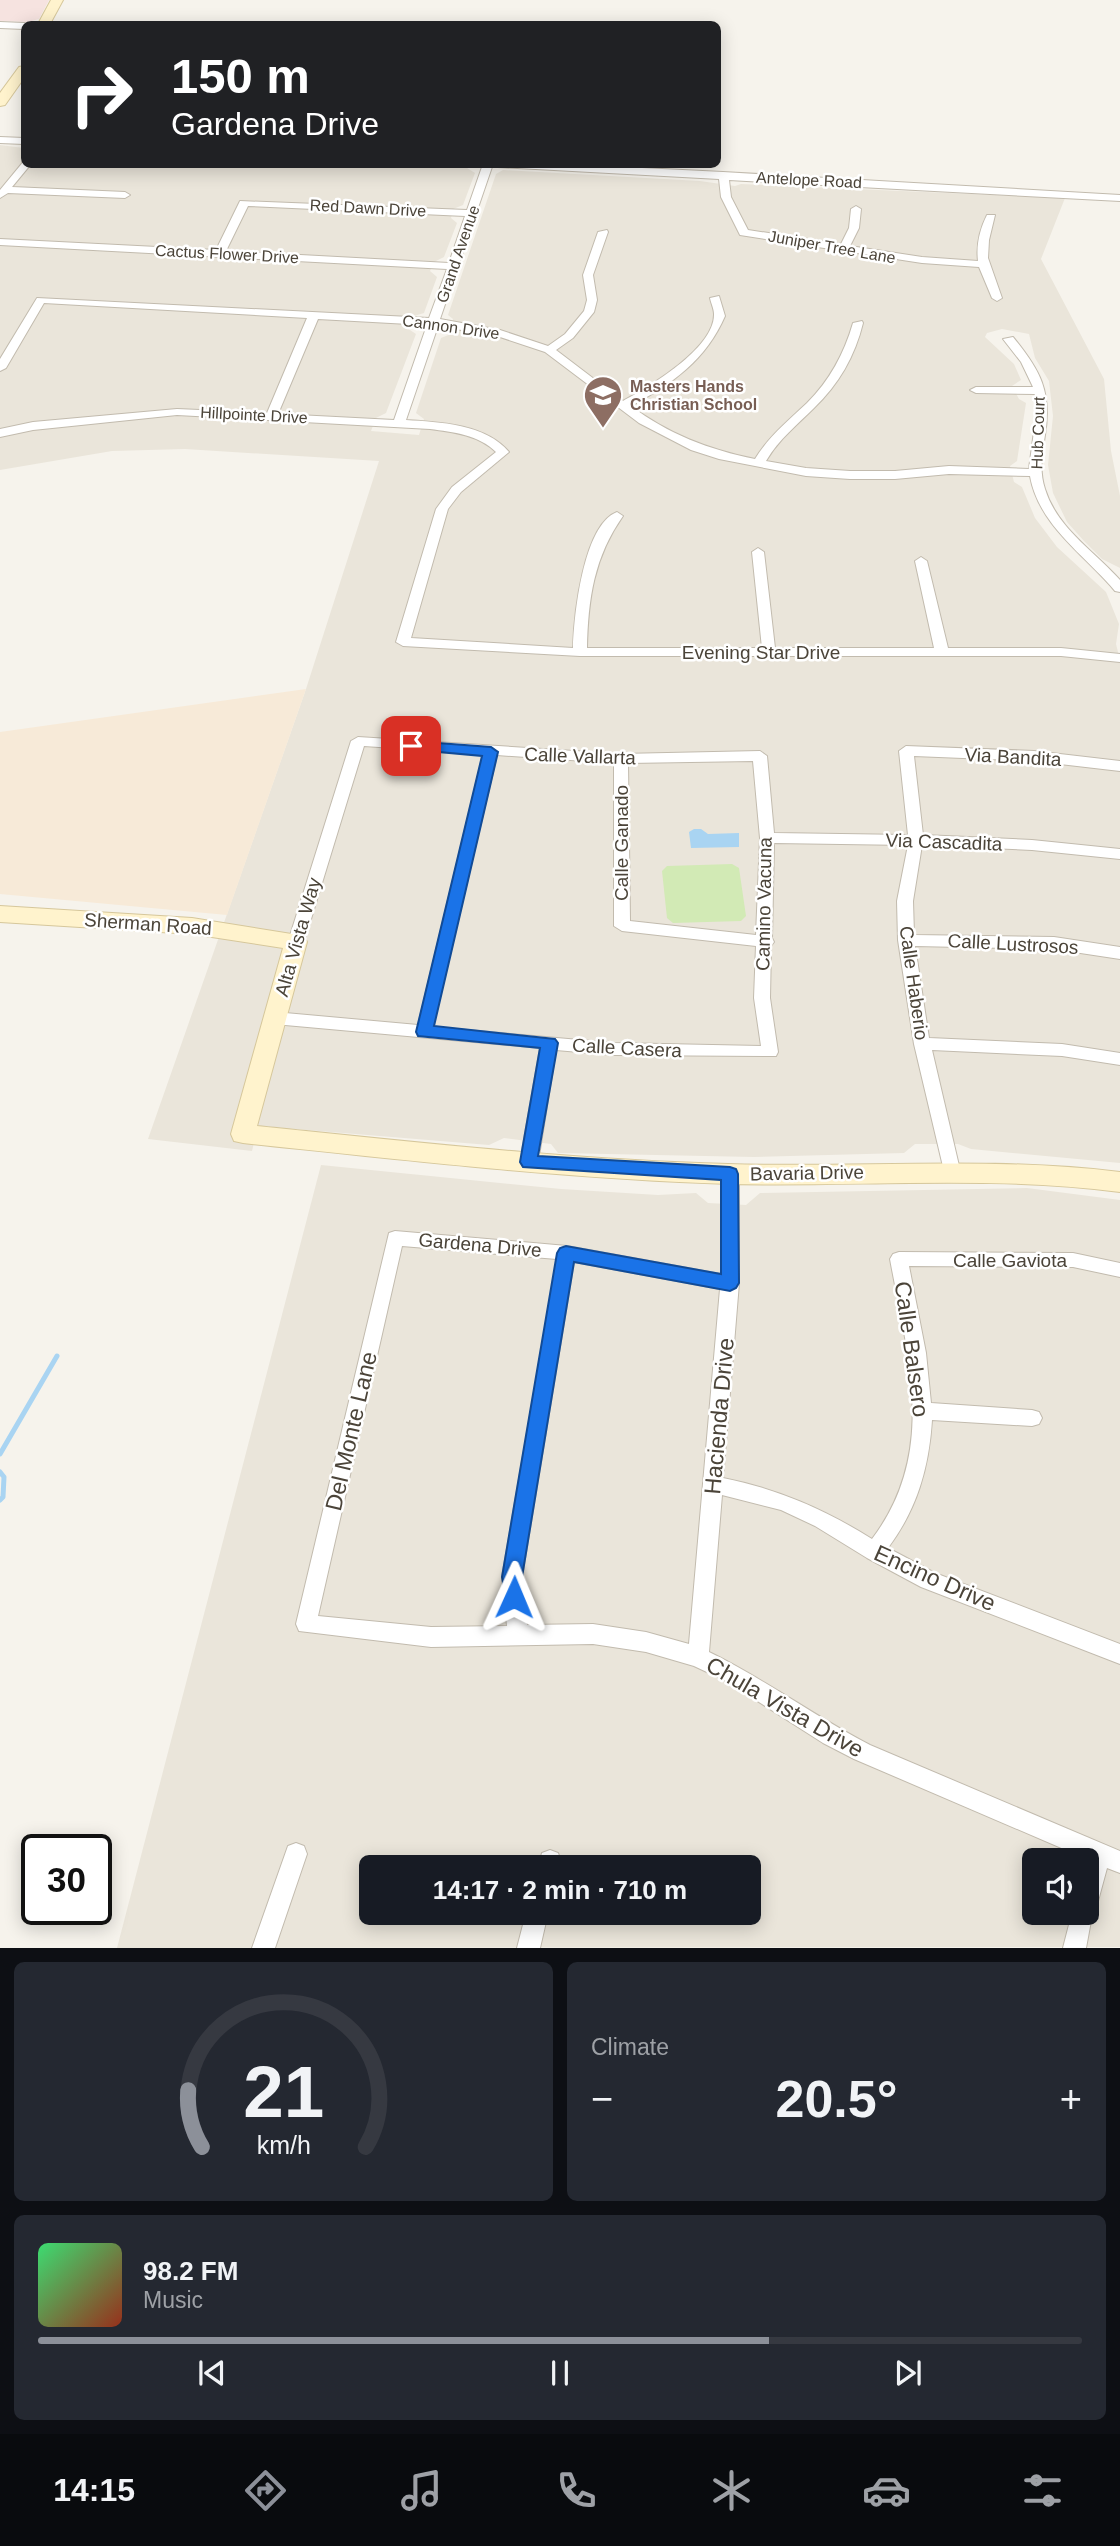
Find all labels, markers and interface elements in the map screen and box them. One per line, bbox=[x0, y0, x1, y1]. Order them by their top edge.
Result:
icon: right bbox=[56, 49, 147, 140]
text: 150 m bbox=[171, 49, 310, 103]
text: Gardena Drive bbox=[171, 106, 379, 142]
street label: Antelope Road bbox=[756, 169, 862, 191]
street label: Red Dawn Drive bbox=[309, 196, 427, 220]
street label: Grand Avenue bbox=[433, 203, 483, 305]
street label: Juniper Tree Lane bbox=[767, 227, 897, 267]
street label: Cactus Flower Drive bbox=[155, 242, 299, 266]
street label: Cannon Drive bbox=[401, 312, 501, 342]
school or university icon: Masters Hands Christian School bbox=[582, 374, 624, 429]
place label: Masters Hands Christian School bbox=[630, 378, 757, 413]
street label: Hub Court bbox=[1028, 396, 1048, 470]
street label: Hillpointe Drive bbox=[200, 404, 308, 426]
street label: Evening Star Drive bbox=[682, 642, 840, 663]
pin bbox=[381, 716, 441, 776]
icon: arrive bbox=[392, 727, 430, 765]
street label: Calle Vallarta bbox=[524, 744, 637, 768]
street label: Via Bandita bbox=[964, 744, 1062, 770]
street label: Calle Ganado bbox=[611, 785, 632, 901]
street label: Via Cascadita bbox=[885, 829, 1003, 855]
street label: Camino Vacuna bbox=[752, 837, 776, 971]
street label: Alta Vista Way bbox=[271, 875, 325, 999]
street label: Sherman Road bbox=[84, 909, 212, 939]
street label: Calle Haberio bbox=[896, 925, 932, 1041]
street label: Calle Lustrosos bbox=[947, 930, 1079, 958]
street label: Calle Casera bbox=[572, 1035, 683, 1061]
street label: Bavaria Drive bbox=[750, 1162, 864, 1184]
street label: Gardena Drive bbox=[418, 1229, 542, 1261]
street label: Calle Gaviota bbox=[953, 1250, 1067, 1271]
street label: Calle Balsero bbox=[890, 1279, 934, 1419]
street label: Hacienda Drive bbox=[699, 1337, 739, 1495]
street label: Del Monte Lane bbox=[320, 1349, 382, 1513]
street label: Encino Drive bbox=[870, 1540, 1000, 1616]
position arrow bbox=[477, 1560, 551, 1634]
street label: Chula Vista Drive bbox=[702, 1651, 868, 1763]
speed limit sign: 30 bbox=[21, 1834, 112, 1925]
map controls bbox=[1022, 1848, 1099, 1925]
button: sound bbox=[1022, 1848, 1099, 1925]
text: 14:17 · 2 min · 710 m bbox=[433, 1875, 687, 1905]
text: Climate bbox=[591, 2034, 669, 2060]
text: 21 bbox=[243, 2052, 324, 2133]
text: 20.5° bbox=[775, 2070, 898, 2128]
text: − bbox=[591, 2078, 613, 2120]
text: + bbox=[1060, 2078, 1082, 2120]
text: km/h bbox=[256, 2131, 311, 2159]
text: 98.2 FM bbox=[143, 2256, 238, 2286]
text: Music bbox=[143, 2287, 203, 2313]
icon: previous bbox=[193, 2354, 231, 2392]
icon: pause bbox=[541, 2354, 579, 2392]
icon: next bbox=[889, 2354, 927, 2392]
icon: directions bbox=[241, 2466, 290, 2515]
icon: music bbox=[397, 2466, 446, 2515]
icon: phone bbox=[552, 2466, 601, 2515]
icon: climate bbox=[707, 2466, 756, 2515]
icon: car bbox=[862, 2466, 911, 2515]
icon: filters bbox=[1018, 2466, 1067, 2515]
text: 14:15 bbox=[53, 2472, 135, 2508]

